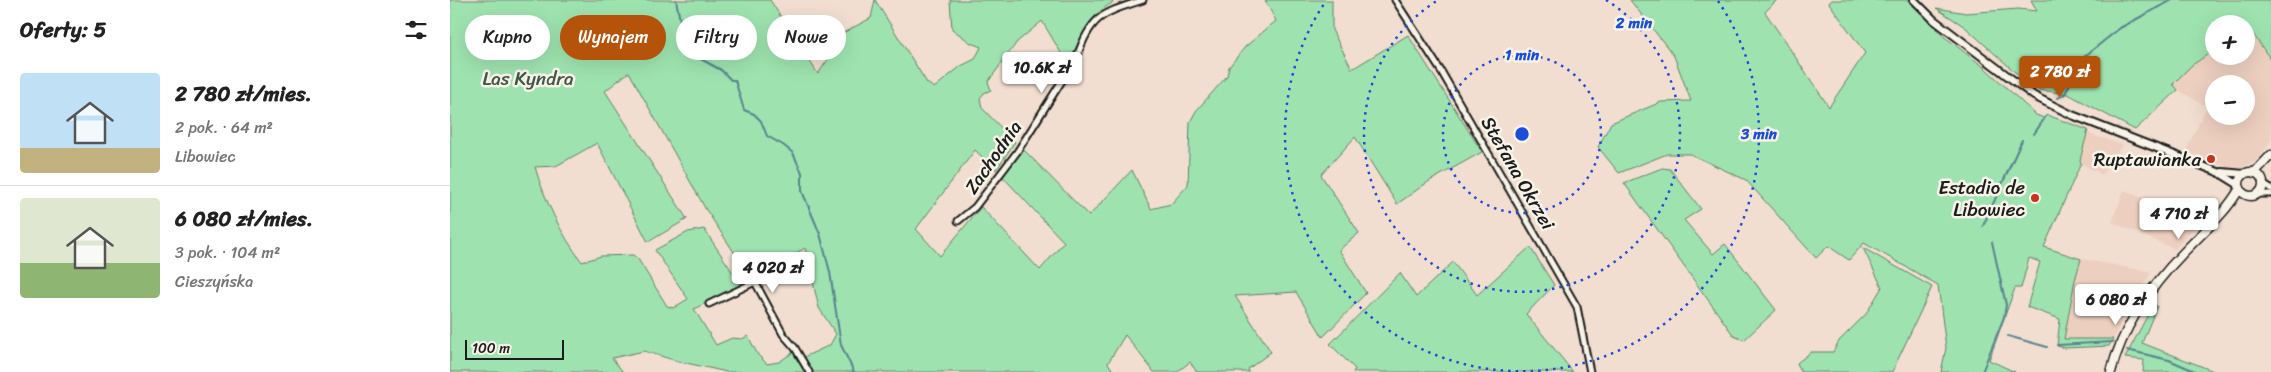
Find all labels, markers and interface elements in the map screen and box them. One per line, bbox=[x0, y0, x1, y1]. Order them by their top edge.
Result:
text: 2 min bbox=[1615, 10, 1653, 36]
text: Oferty: 5 bbox=[20, 11, 106, 49]
chip: Kupno bbox=[465, 15, 550, 60]
chip: Wynajem bbox=[560, 15, 666, 60]
chip: Filtry bbox=[676, 15, 757, 60]
chip: Nowe bbox=[767, 15, 846, 60]
map controls bbox=[2205, 15, 2255, 125]
button: + bbox=[2205, 15, 2255, 65]
icon: filters bbox=[402, 16, 430, 44]
text: 1 min bbox=[1505, 42, 1540, 68]
pin: 10.6K zł bbox=[990, 52, 1094, 94]
text: 10.6K zł bbox=[1013, 53, 1071, 82]
pin: 2 780 zł bbox=[2008, 56, 2112, 98]
text: 2 780 zł bbox=[2030, 57, 2090, 86]
park label: Las Kyndra bbox=[482, 62, 574, 95]
text: 2 780 zł/mies. bbox=[175, 75, 312, 113]
button: − bbox=[2205, 75, 2255, 125]
icon: home bbox=[60, 93, 120, 153]
street label: Stefana Okrzei bbox=[1472, 110, 1564, 237]
text: 2 pok. · 64 m² bbox=[175, 113, 273, 142]
street label: Zachodnia bbox=[955, 113, 1031, 201]
text: 3 min bbox=[1740, 121, 1778, 147]
centre of rings bbox=[1513, 125, 1531, 143]
text: Libowiec bbox=[175, 142, 235, 171]
place label: Ruptawianka bbox=[2094, 143, 2201, 176]
marker: Ruptawianka bbox=[2205, 153, 2217, 165]
place label: Estadio de Libowiec bbox=[1938, 171, 2026, 226]
marker: Estadio de Libowiec bbox=[2029, 192, 2041, 204]
pin: 4 710 zł bbox=[2127, 198, 2231, 240]
text: 4 710 zł bbox=[2150, 199, 2208, 228]
text: 6 080 zł/mies. bbox=[175, 200, 313, 238]
icon: home bbox=[60, 218, 120, 278]
text: 3 pok. · 104 m² bbox=[175, 238, 280, 267]
pin: 4 020 zł bbox=[721, 252, 825, 294]
text: 4 020 zł bbox=[743, 253, 803, 282]
text: Cieszyńska bbox=[175, 267, 253, 296]
pin: 6 080 zł bbox=[2064, 284, 2168, 326]
text: 6 080 zł bbox=[2086, 285, 2146, 314]
text: 100 m bbox=[472, 336, 510, 361]
scale bar bbox=[465, 337, 564, 360]

